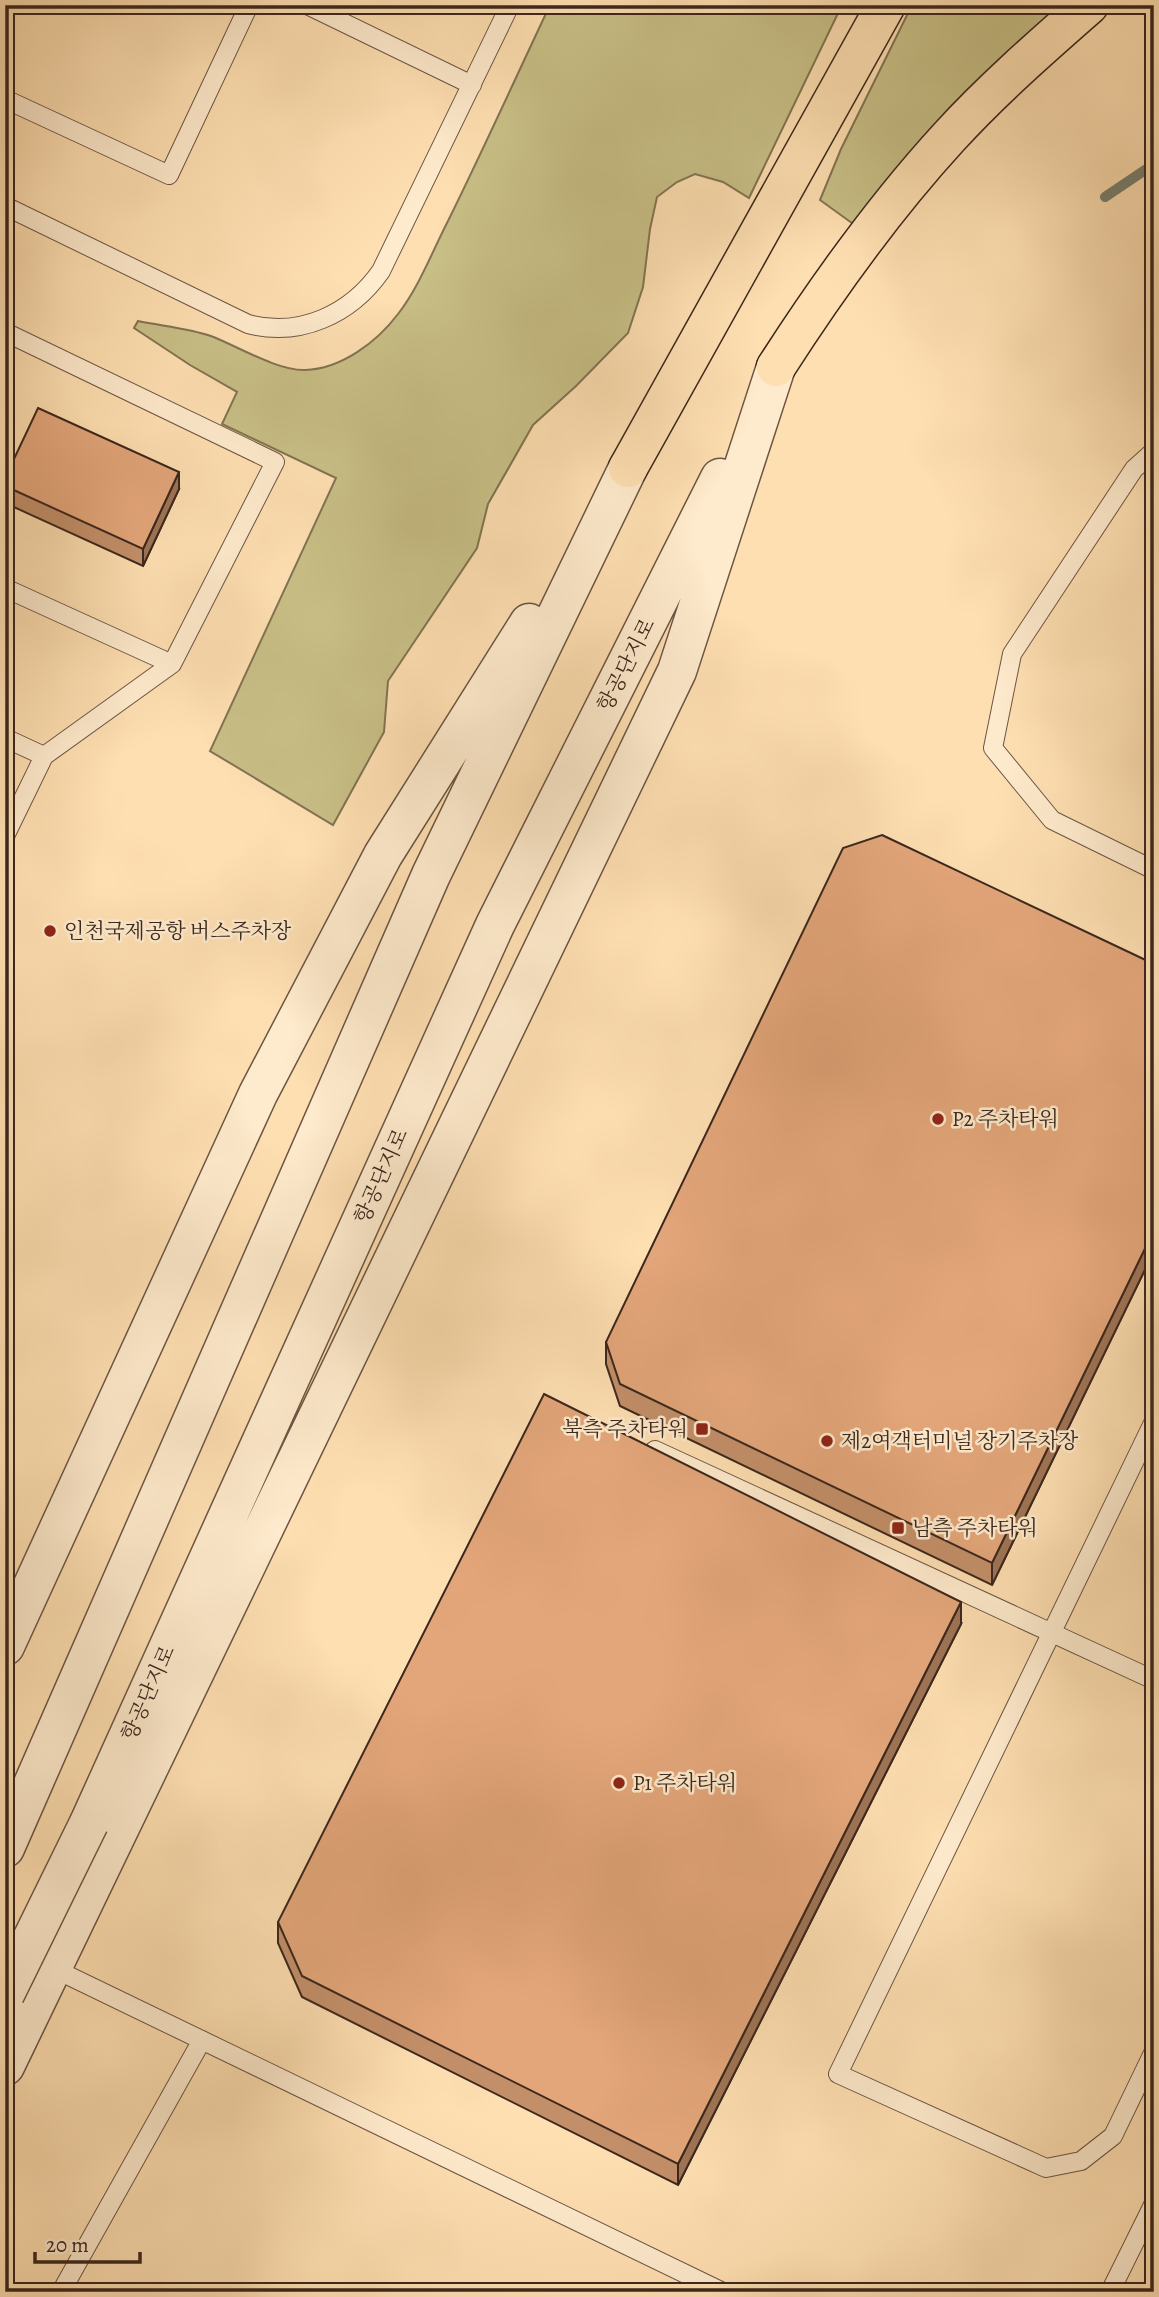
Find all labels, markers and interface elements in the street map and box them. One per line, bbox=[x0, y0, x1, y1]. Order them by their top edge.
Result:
street label: 항공단지로 bbox=[591, 613, 661, 717]
place label: 인천국제공항 버스주차장 bbox=[64, 917, 292, 945]
marker: 인천국제공항 버스주차장 bbox=[42, 923, 58, 939]
place label: P2 주차타워 bbox=[952, 1105, 1059, 1133]
marker: P2 주차타워 bbox=[930, 1111, 946, 1127]
street label: 항공단지로 bbox=[348, 1124, 414, 1228]
place label: 북측 주차타워 bbox=[562, 1415, 688, 1443]
marker: 북측 주차타워 bbox=[694, 1421, 710, 1437]
place label: 제2여객터미널 장기주차장 bbox=[841, 1427, 1079, 1455]
marker: 제2여객터미널 장기주차장 bbox=[819, 1433, 835, 1449]
place label: 남측 주차타워 bbox=[912, 1514, 1038, 1542]
marker: 남측 주차타워 bbox=[890, 1520, 906, 1536]
street label: 항공단지로 bbox=[115, 1641, 181, 1745]
place label: P1 주차타워 bbox=[633, 1769, 737, 1797]
marker: P1 주차타워 bbox=[611, 1775, 627, 1791]
scale bar bbox=[35, 2220, 140, 2264]
text: 20 m bbox=[46, 2231, 89, 2259]

